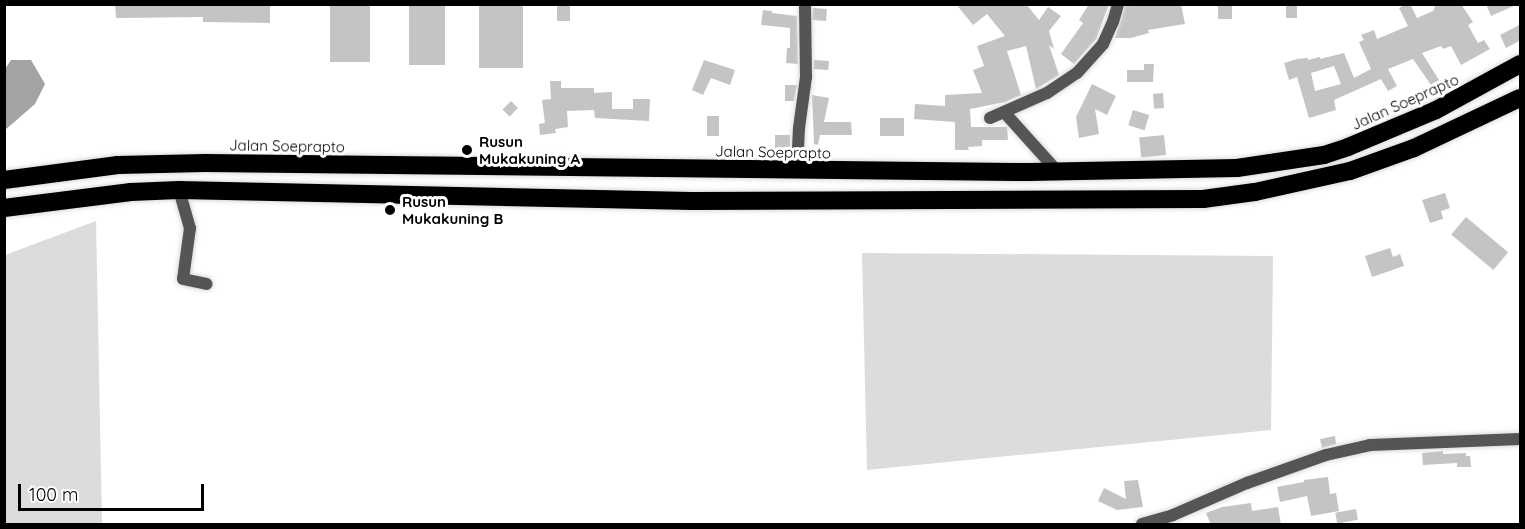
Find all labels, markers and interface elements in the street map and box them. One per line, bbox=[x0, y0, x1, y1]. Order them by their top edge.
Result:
street label: Jalan Soeprapto bbox=[1348, 70, 1462, 134]
place label: Rusun Mukakuning A bbox=[479, 132, 580, 167]
street label: Jalan Soeprapto bbox=[229, 136, 345, 156]
street label: Jalan Soeprapto bbox=[715, 142, 831, 162]
marker: Rusun Mukakuning A bbox=[460, 143, 474, 157]
place label: Rusun Mukakuning B bbox=[402, 192, 503, 227]
marker: Rusun Mukakuning B bbox=[383, 203, 397, 217]
scale bar bbox=[21, 472, 207, 510]
text: 100 m bbox=[29, 483, 78, 506]

